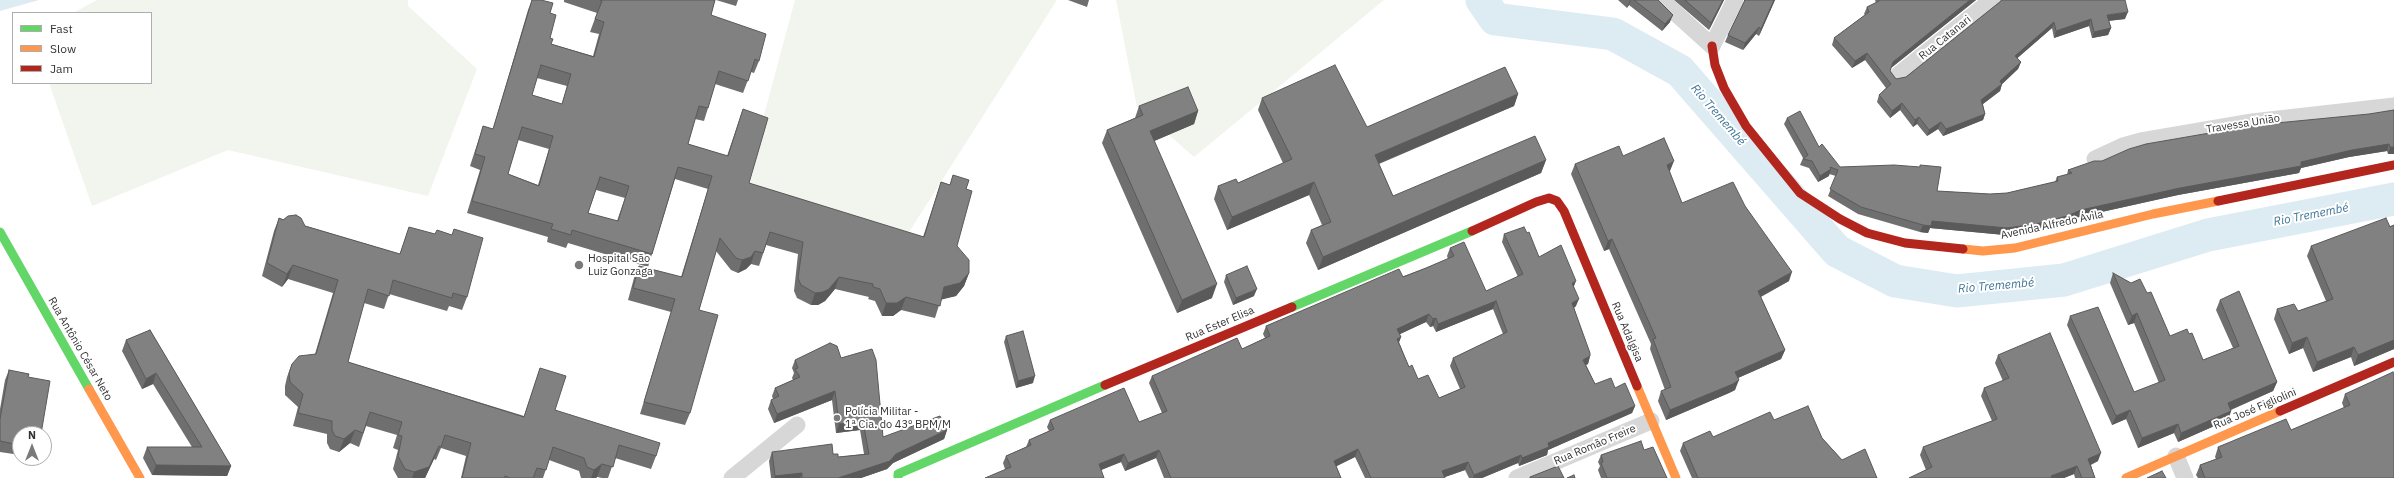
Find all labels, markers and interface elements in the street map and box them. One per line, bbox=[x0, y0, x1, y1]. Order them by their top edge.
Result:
legend bbox=[12, 12, 152, 84]
street label: Rua Catanari bbox=[1916, 13, 1974, 63]
text: Fast bbox=[50, 21, 73, 36]
text: Slow bbox=[50, 41, 76, 56]
text: Jam bbox=[50, 61, 73, 76]
water label: Rio Tremembé bbox=[1688, 82, 1748, 148]
street label: Travessa União bbox=[2205, 112, 2281, 136]
water label: Rio Tremembé bbox=[2272, 201, 2350, 229]
street label: Avenida Alfredo Ávila bbox=[1999, 208, 2105, 242]
place label: Hospital São Luiz Gonzaga bbox=[588, 252, 653, 278]
marker: Hospital São Luiz Gonzaga bbox=[573, 259, 585, 271]
water label: Rio Tremembé bbox=[1957, 276, 2035, 296]
street label: Rua Antônio César Neto bbox=[45, 295, 115, 403]
street label: Rua Adalgisa bbox=[1608, 300, 1646, 364]
street label: Rua Ester Elisa bbox=[1184, 304, 1256, 344]
street label: Rua José Figliolini bbox=[2212, 386, 2298, 432]
place label: Polícia Militar - 1ª Cia. do 43º BPM/M bbox=[845, 405, 951, 431]
marker: Polícia Militar - 1ª Cia. do 43º BPM/M bbox=[832, 413, 842, 423]
street label: Rua Romão Freire bbox=[1552, 422, 1638, 468]
north arrow bbox=[12, 426, 52, 466]
text: N bbox=[28, 428, 36, 442]

